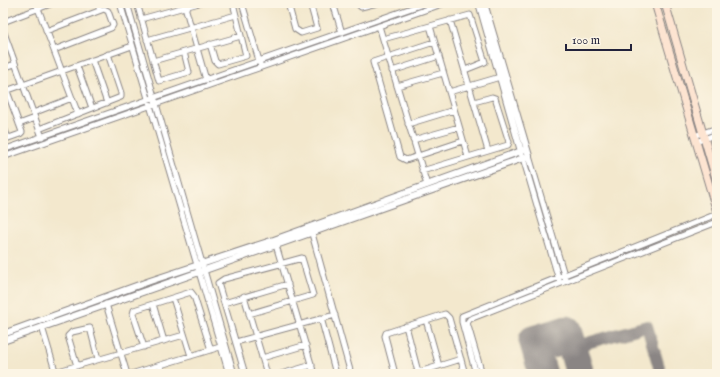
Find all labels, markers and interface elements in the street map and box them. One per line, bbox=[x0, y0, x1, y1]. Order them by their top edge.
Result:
scale bar bbox=[566, 26, 631, 52]
text: 100 m bbox=[572, 33, 600, 48]

